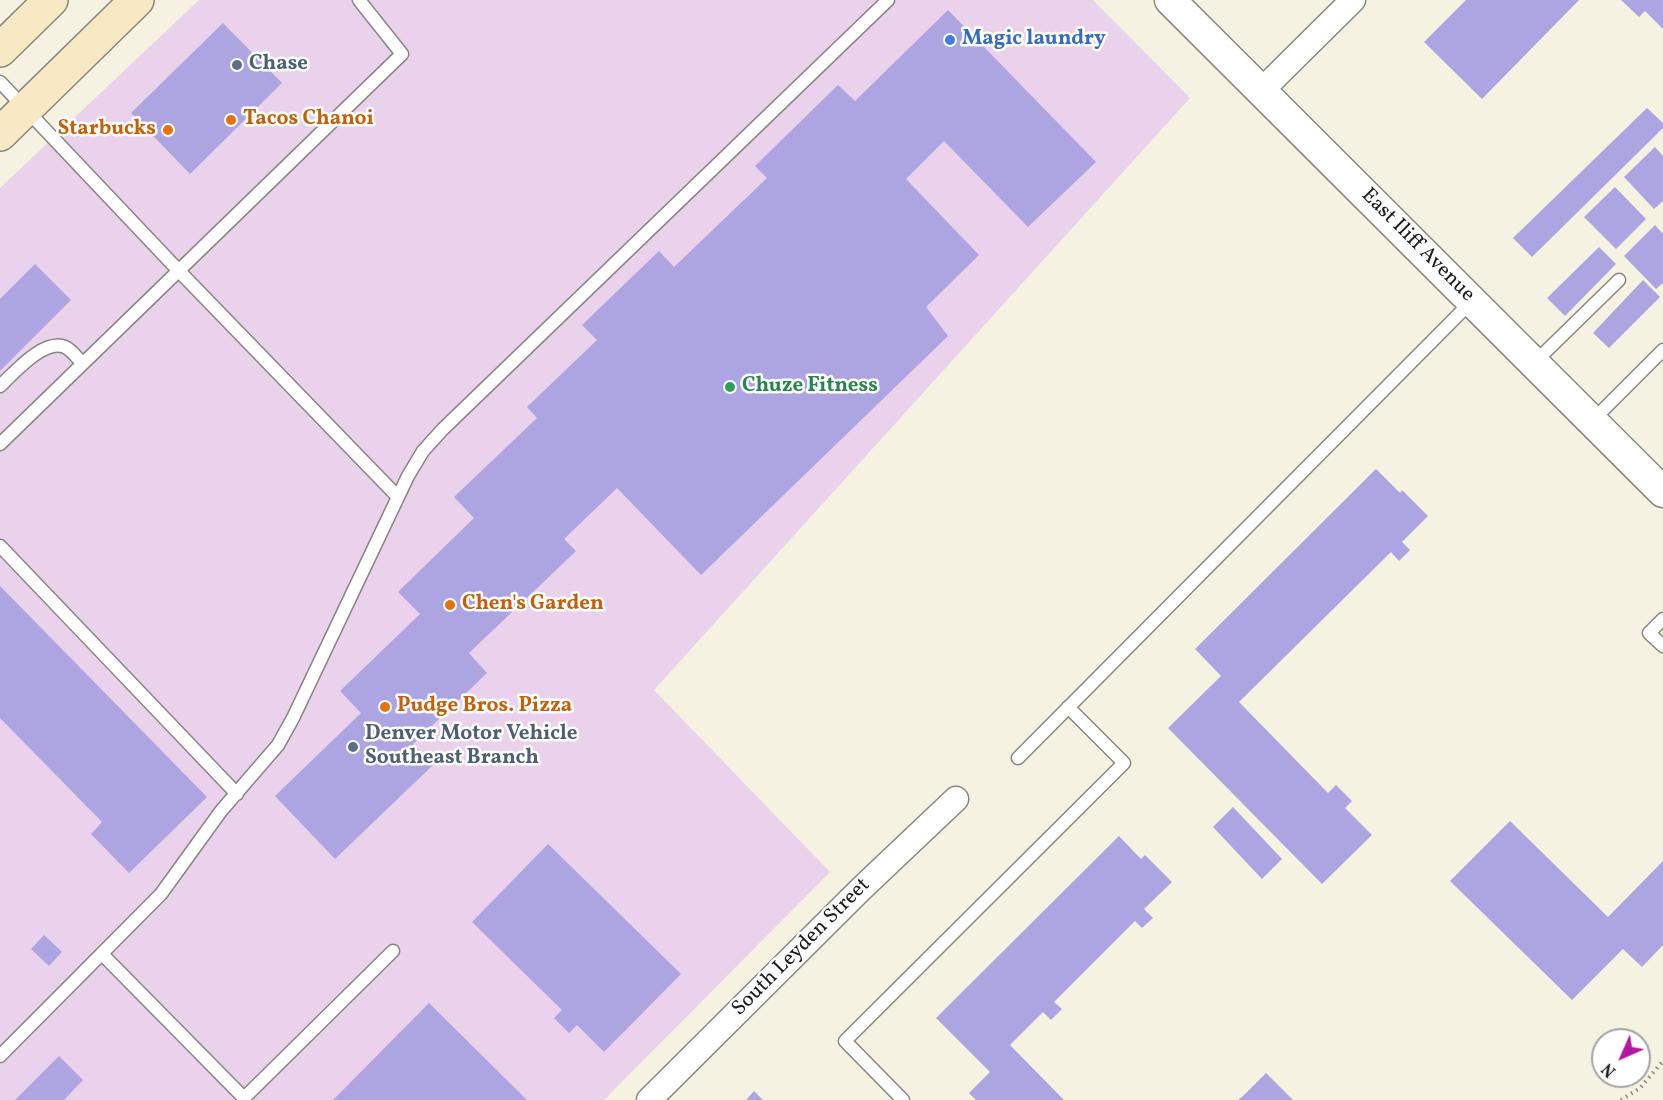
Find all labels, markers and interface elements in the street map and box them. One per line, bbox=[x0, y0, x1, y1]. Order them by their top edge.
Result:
place label: Magic laundry bbox=[962, 27, 1106, 53]
marker: Magic laundry bbox=[943, 33, 957, 47]
place label: Chase bbox=[249, 52, 308, 78]
marker: Chase bbox=[230, 58, 244, 72]
place label: Tacos Chanoi bbox=[243, 107, 374, 133]
marker: Tacos Chanoi bbox=[224, 113, 238, 127]
place label: Starbucks bbox=[58, 117, 156, 143]
marker: Starbucks bbox=[161, 123, 175, 137]
street label: East Iliff Avenue bbox=[1355, 184, 1479, 308]
place label: Chuze Fitness bbox=[742, 374, 878, 400]
marker: Chuze Fitness bbox=[723, 380, 737, 394]
place label: Chen's Garden bbox=[462, 592, 604, 618]
marker: Chen's Garden bbox=[443, 598, 457, 612]
place label: Pudge Bros. Pizza bbox=[397, 694, 572, 720]
marker: Pudge Bros. Pizza bbox=[378, 700, 392, 714]
place label: Denver Motor Vehicle Southeast Branch bbox=[365, 722, 578, 772]
marker: Denver Motor Vehicle Southeast Branch bbox=[346, 740, 360, 754]
street label: South Leyden Street bbox=[728, 874, 876, 1022]
north arrow bbox=[1591, 1028, 1651, 1088]
text: N bbox=[1598, 1057, 1622, 1081]

